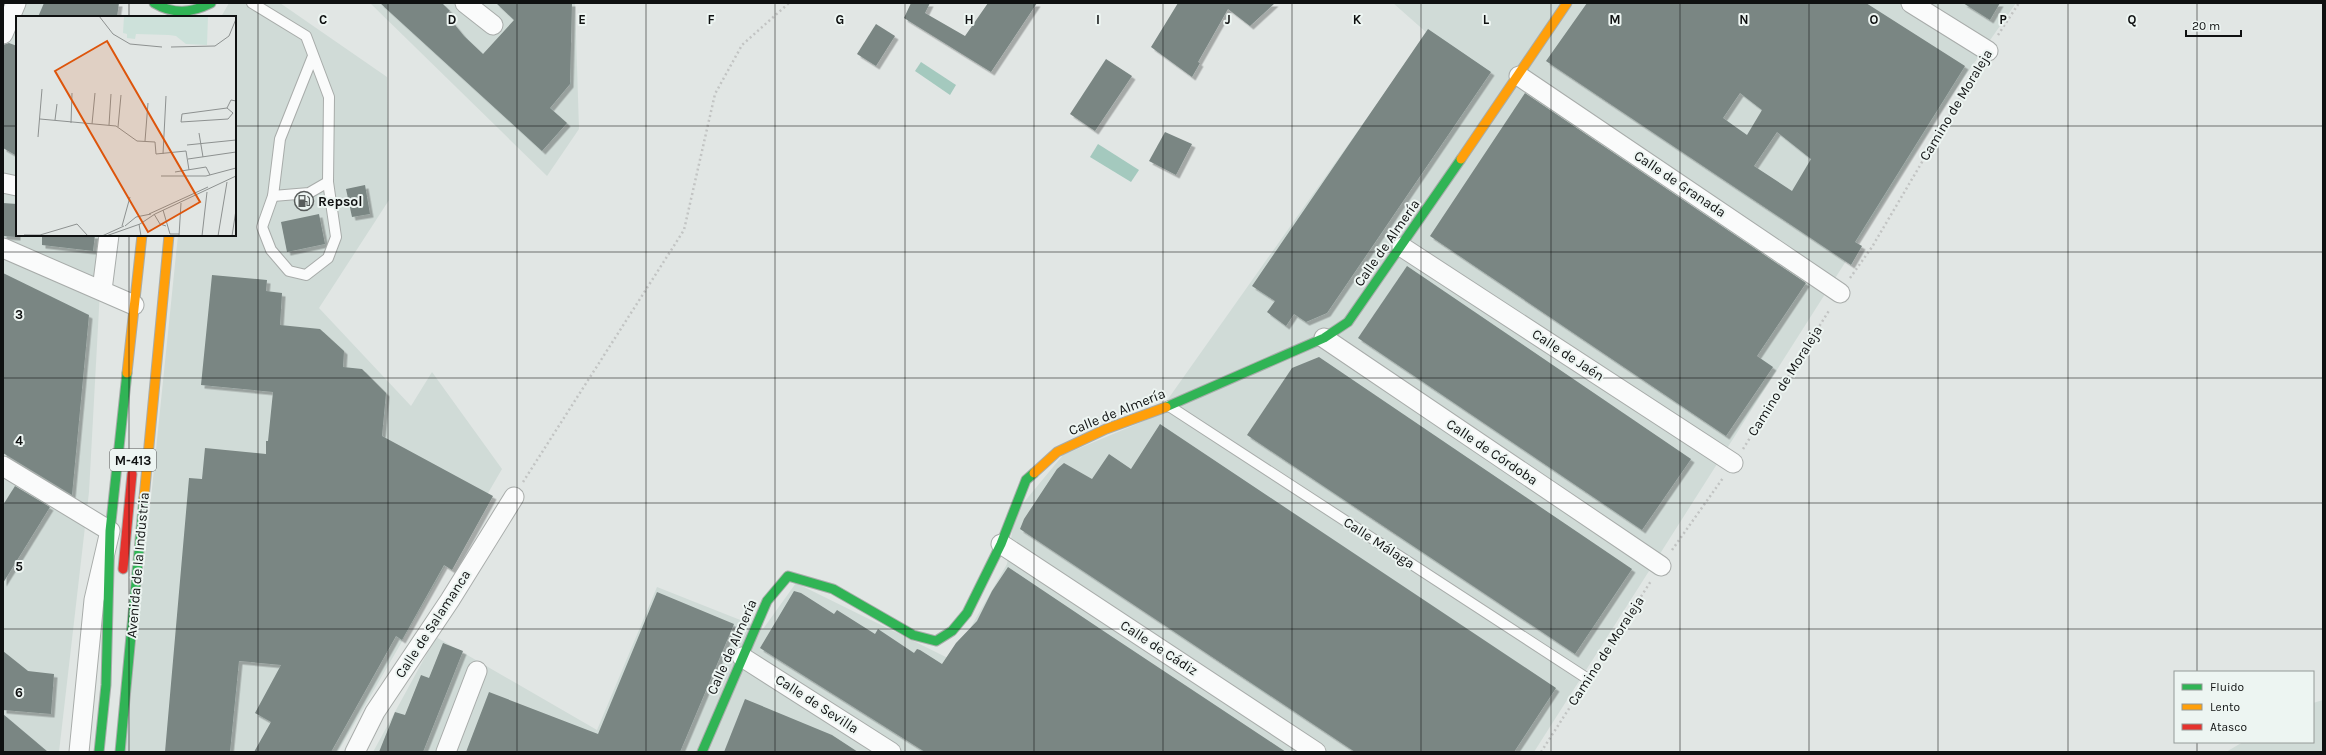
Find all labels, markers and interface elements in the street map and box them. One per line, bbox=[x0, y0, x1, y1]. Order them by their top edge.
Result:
text: C bbox=[319, 12, 327, 27]
text: D bbox=[448, 12, 457, 27]
text: E bbox=[578, 12, 586, 27]
text: F bbox=[707, 12, 715, 27]
text: G bbox=[836, 12, 844, 27]
text: H bbox=[964, 12, 974, 27]
text: I bbox=[1096, 12, 1100, 27]
text: J bbox=[1225, 12, 1231, 27]
text: K bbox=[1353, 12, 1362, 27]
text: L bbox=[1483, 12, 1490, 27]
text: M bbox=[1609, 12, 1621, 27]
text: N bbox=[1739, 12, 1749, 27]
text: O bbox=[1870, 12, 1879, 27]
text: P bbox=[1999, 12, 2007, 27]
text: Q bbox=[2128, 12, 2137, 27]
scale bar bbox=[2186, 12, 2241, 38]
inset map bbox=[16, 16, 236, 236]
text: 20 m bbox=[2192, 19, 2220, 33]
street label: Camino de Moraleja bbox=[1916, 46, 1996, 164]
street label: Calle de Granada bbox=[1631, 147, 1729, 221]
fuel station icon: Repsol bbox=[293, 190, 315, 212]
place label: Repsol bbox=[318, 193, 363, 210]
street label: Calle de Almería bbox=[1351, 196, 1423, 290]
text: 3 bbox=[15, 307, 23, 322]
street label: Camino de Moraleja bbox=[1744, 323, 1826, 439]
street label: Calle de Jaén bbox=[1529, 325, 1607, 385]
street label: Calle de Almería bbox=[1066, 385, 1168, 439]
street label: Calle de Córdoba bbox=[1443, 415, 1541, 489]
text: 4 bbox=[15, 433, 23, 448]
road number: M-413 bbox=[110, 449, 156, 471]
street label: Avenida de la Industria bbox=[123, 491, 153, 639]
street label: Calle Málaga bbox=[1340, 514, 1418, 572]
text: 5 bbox=[15, 559, 23, 574]
street label: Calle de Salamanca bbox=[392, 567, 474, 681]
street label: Camino de Moraleja bbox=[1564, 593, 1648, 709]
street label: Calle de Almería bbox=[703, 597, 761, 697]
street label: Calle de Cádiz bbox=[1117, 617, 1201, 679]
street label: Calle de Sevilla bbox=[772, 671, 862, 737]
legend bbox=[2174, 671, 2314, 743]
text: Fluido bbox=[2210, 680, 2244, 694]
text: 6 bbox=[15, 685, 23, 700]
text: Lento bbox=[2210, 700, 2240, 714]
text: Atasco bbox=[2210, 720, 2247, 734]

